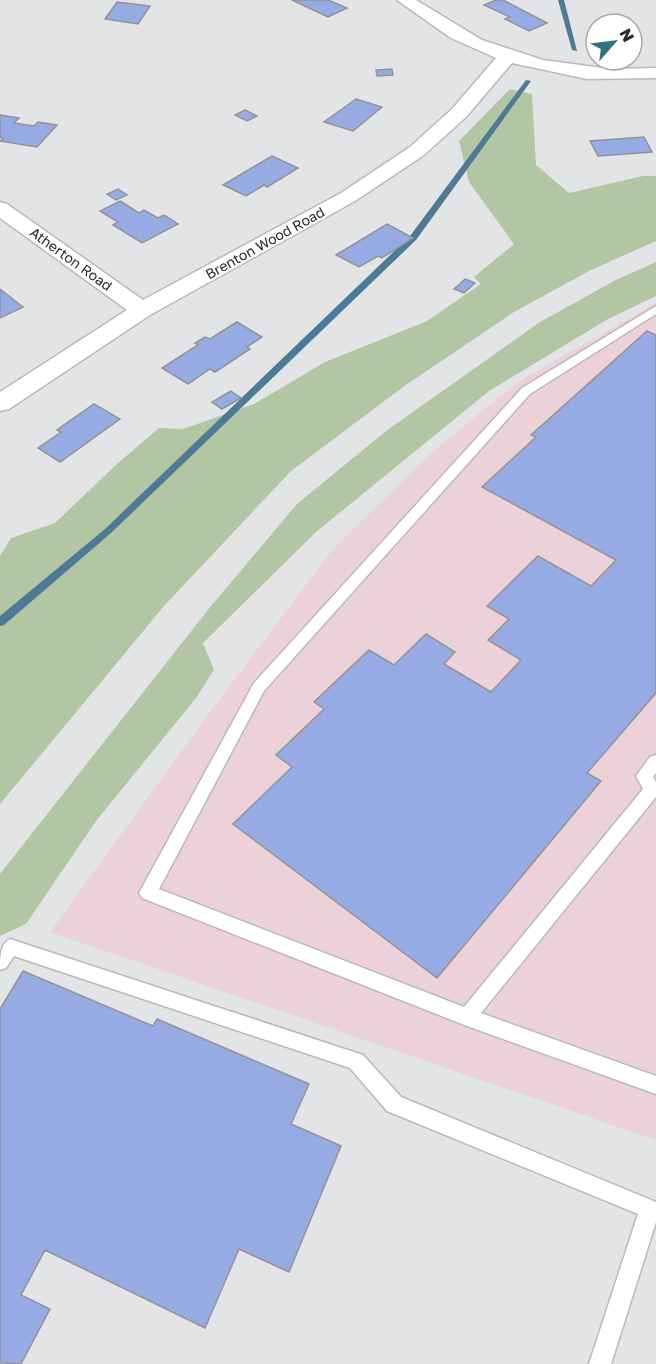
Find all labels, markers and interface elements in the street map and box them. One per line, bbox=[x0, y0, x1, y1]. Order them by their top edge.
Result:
north arrow bbox=[584, 12, 644, 72]
text: N bbox=[616, 25, 639, 45]
street label: Brenton Wood Road bbox=[202, 203, 327, 282]
street label: Atherton Road bbox=[27, 223, 116, 294]

